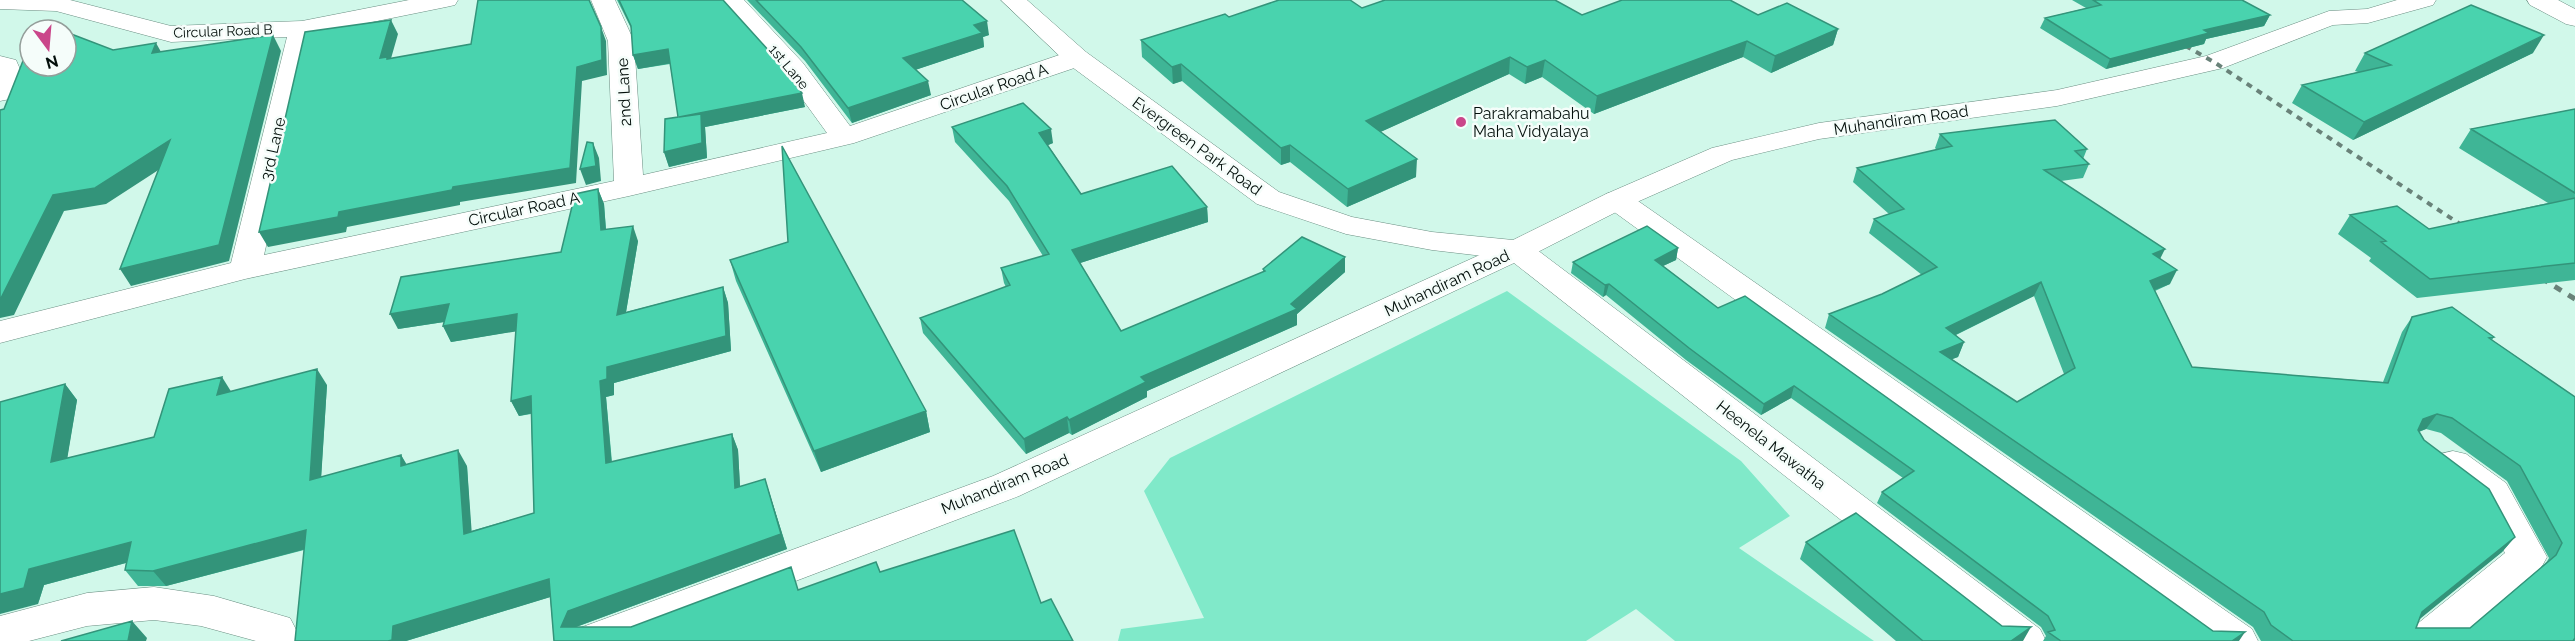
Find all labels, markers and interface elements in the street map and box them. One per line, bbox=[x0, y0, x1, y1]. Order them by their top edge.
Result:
north arrow bbox=[18, 18, 78, 78]
street label: Circular Road B bbox=[173, 21, 273, 41]
street label: 1st Lane bbox=[766, 41, 812, 93]
text: N bbox=[44, 51, 60, 73]
street label: 2nd Lane bbox=[613, 57, 635, 127]
street label: Circular Road A bbox=[937, 60, 1051, 114]
street label: Evergreen Park Road bbox=[1129, 93, 1265, 199]
street label: Muhandiram Road bbox=[1832, 101, 1970, 139]
place label: Parakramabahu Maha Vidyalaya bbox=[1473, 104, 1590, 141]
street label: 3rd Lane bbox=[256, 115, 290, 183]
marker: Parakramabahu Maha Vidyalaya bbox=[1454, 115, 1468, 129]
street label: Circular Road A bbox=[467, 188, 582, 230]
street label: Muhandiram Road bbox=[1381, 246, 1513, 320]
street label: Heenela Mawatha bbox=[1713, 396, 1829, 494]
street label: Muhandiram Road bbox=[938, 450, 1072, 518]

